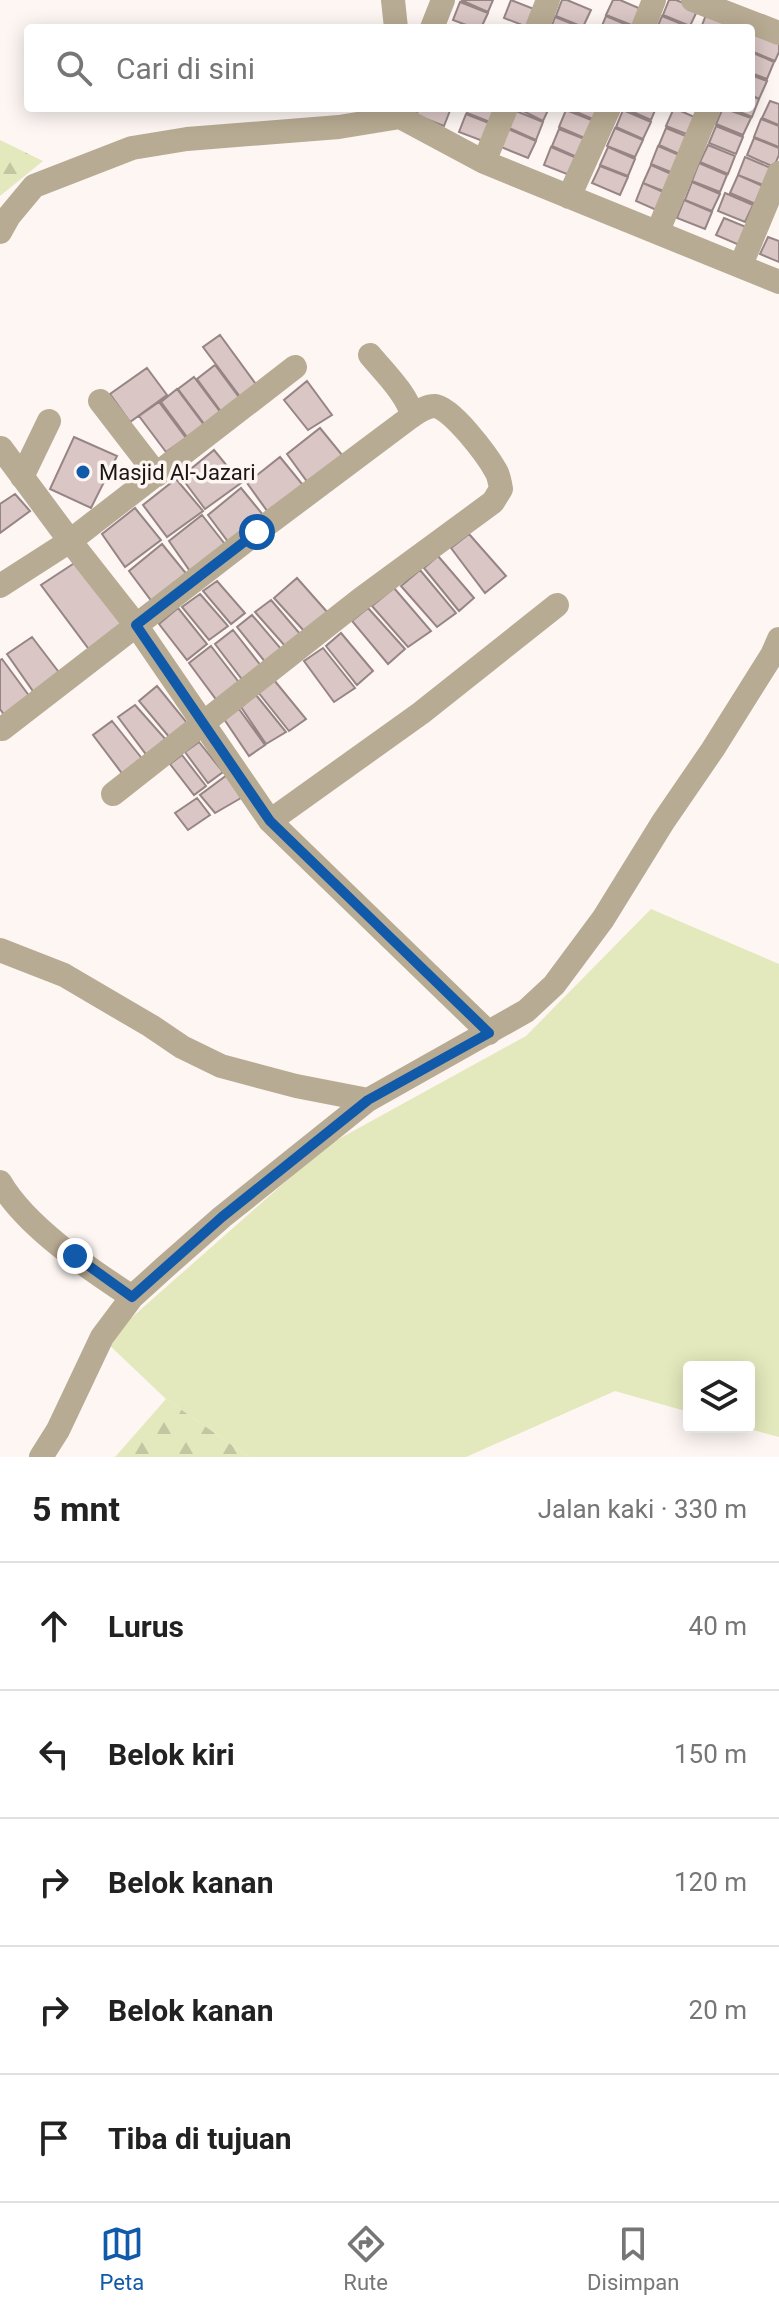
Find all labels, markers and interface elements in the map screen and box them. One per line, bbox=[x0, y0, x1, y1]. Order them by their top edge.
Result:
search box bbox=[24, 24, 755, 112]
icon: search bbox=[52, 46, 96, 90]
text: Cari di sini bbox=[116, 51, 255, 86]
place label: Masjid Al-Jazari bbox=[99, 460, 256, 485]
marker: Masjid Al-Jazari bbox=[74, 463, 92, 481]
route start bbox=[239, 514, 275, 550]
route end bbox=[57, 1238, 93, 1274]
map controls bbox=[683, 1361, 755, 1433]
button: layers bbox=[683, 1361, 755, 1433]
text: 5 mnt bbox=[32, 1489, 120, 1529]
text: Jalan kaki · 330 m bbox=[538, 1494, 747, 1524]
icon: ahead bbox=[32, 1604, 76, 1648]
text: Lurus bbox=[108, 1609, 184, 1644]
text: 40 m bbox=[689, 1611, 747, 1641]
icon: left bbox=[32, 1732, 76, 1776]
text: Belok kiri bbox=[108, 1737, 235, 1772]
text: 150 m bbox=[674, 1739, 747, 1769]
icon: right bbox=[32, 1860, 76, 1904]
text: Belok kanan bbox=[108, 1865, 273, 1900]
text: 120 m bbox=[674, 1867, 747, 1897]
icon: right bbox=[32, 1988, 76, 2032]
text: Belok kanan bbox=[108, 1993, 273, 2028]
text: 20 m bbox=[689, 1995, 747, 2025]
icon: arrive bbox=[32, 2116, 76, 2160]
text: Tiba di tujuan bbox=[108, 2121, 292, 2156]
tab: Peta bbox=[100, 2222, 144, 2295]
tab: Rute bbox=[343, 2222, 388, 2295]
tab: Disimpan bbox=[587, 2222, 679, 2295]

